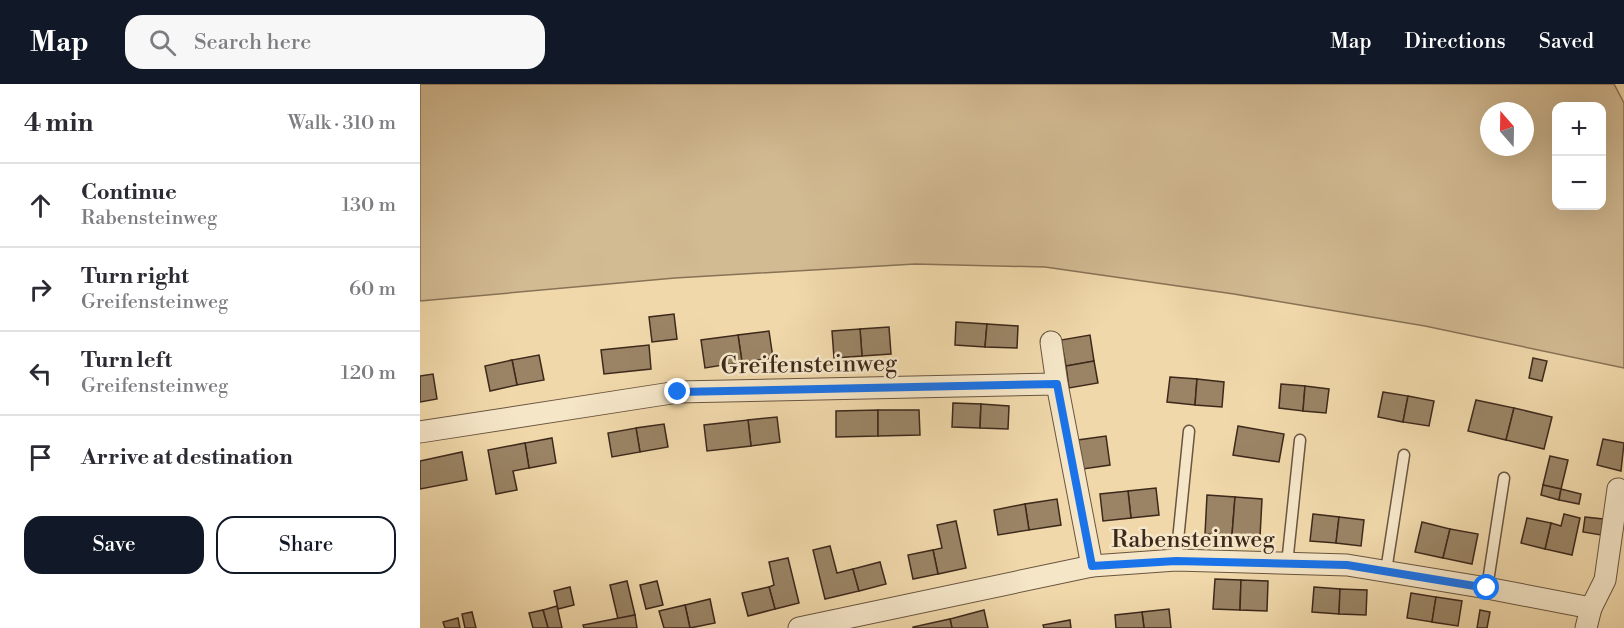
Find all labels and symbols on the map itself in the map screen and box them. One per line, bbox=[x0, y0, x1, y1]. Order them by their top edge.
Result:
north arrow bbox=[1480, 102, 1534, 156]
street label: Greifensteinweg bbox=[720, 348, 898, 382]
route end bbox=[664, 378, 690, 404]
street label: Rabensteinweg bbox=[1111, 525, 1275, 555]
route start bbox=[1473, 574, 1499, 600]

